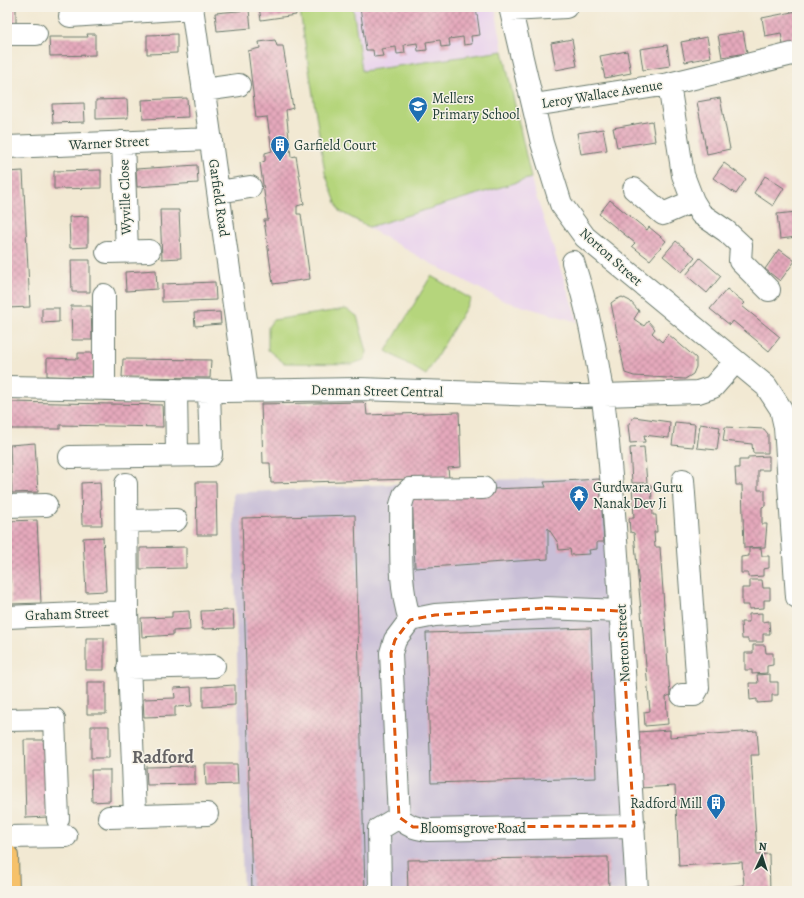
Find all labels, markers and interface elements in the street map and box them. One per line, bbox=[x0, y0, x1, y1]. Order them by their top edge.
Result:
street label: Leroy Wallace Avenue bbox=[540, 75, 664, 113]
place label: Mellers Primary School bbox=[432, 89, 520, 124]
school or university icon: Mellers Primary School bbox=[407, 95, 429, 123]
street label: Warner Street bbox=[67, 131, 150, 155]
building icon: Garfield Court bbox=[269, 134, 291, 162]
place label: Garfield Court bbox=[294, 136, 377, 155]
street label: Garfield Road bbox=[204, 158, 234, 239]
street label: Wyville Close bbox=[114, 159, 136, 236]
street label: Norton Street bbox=[575, 224, 647, 291]
street label: Denman Street Central bbox=[311, 380, 444, 402]
place label: Gurdwara Guru Nanak Dev Ji bbox=[593, 478, 683, 513]
temple icon: Gurdwara Guru Nanak Dev Ji bbox=[568, 484, 590, 512]
street label: Graham Street bbox=[25, 603, 110, 625]
street label: Norton Street bbox=[611, 603, 635, 683]
district label: Radford bbox=[132, 745, 194, 769]
building icon: Radford Mill bbox=[705, 792, 727, 820]
place label: Radford Mill bbox=[630, 794, 703, 813]
street label: Bloomsgrove Road bbox=[420, 819, 527, 838]
north arrow bbox=[742, 836, 782, 876]
text: N bbox=[758, 839, 767, 854]

